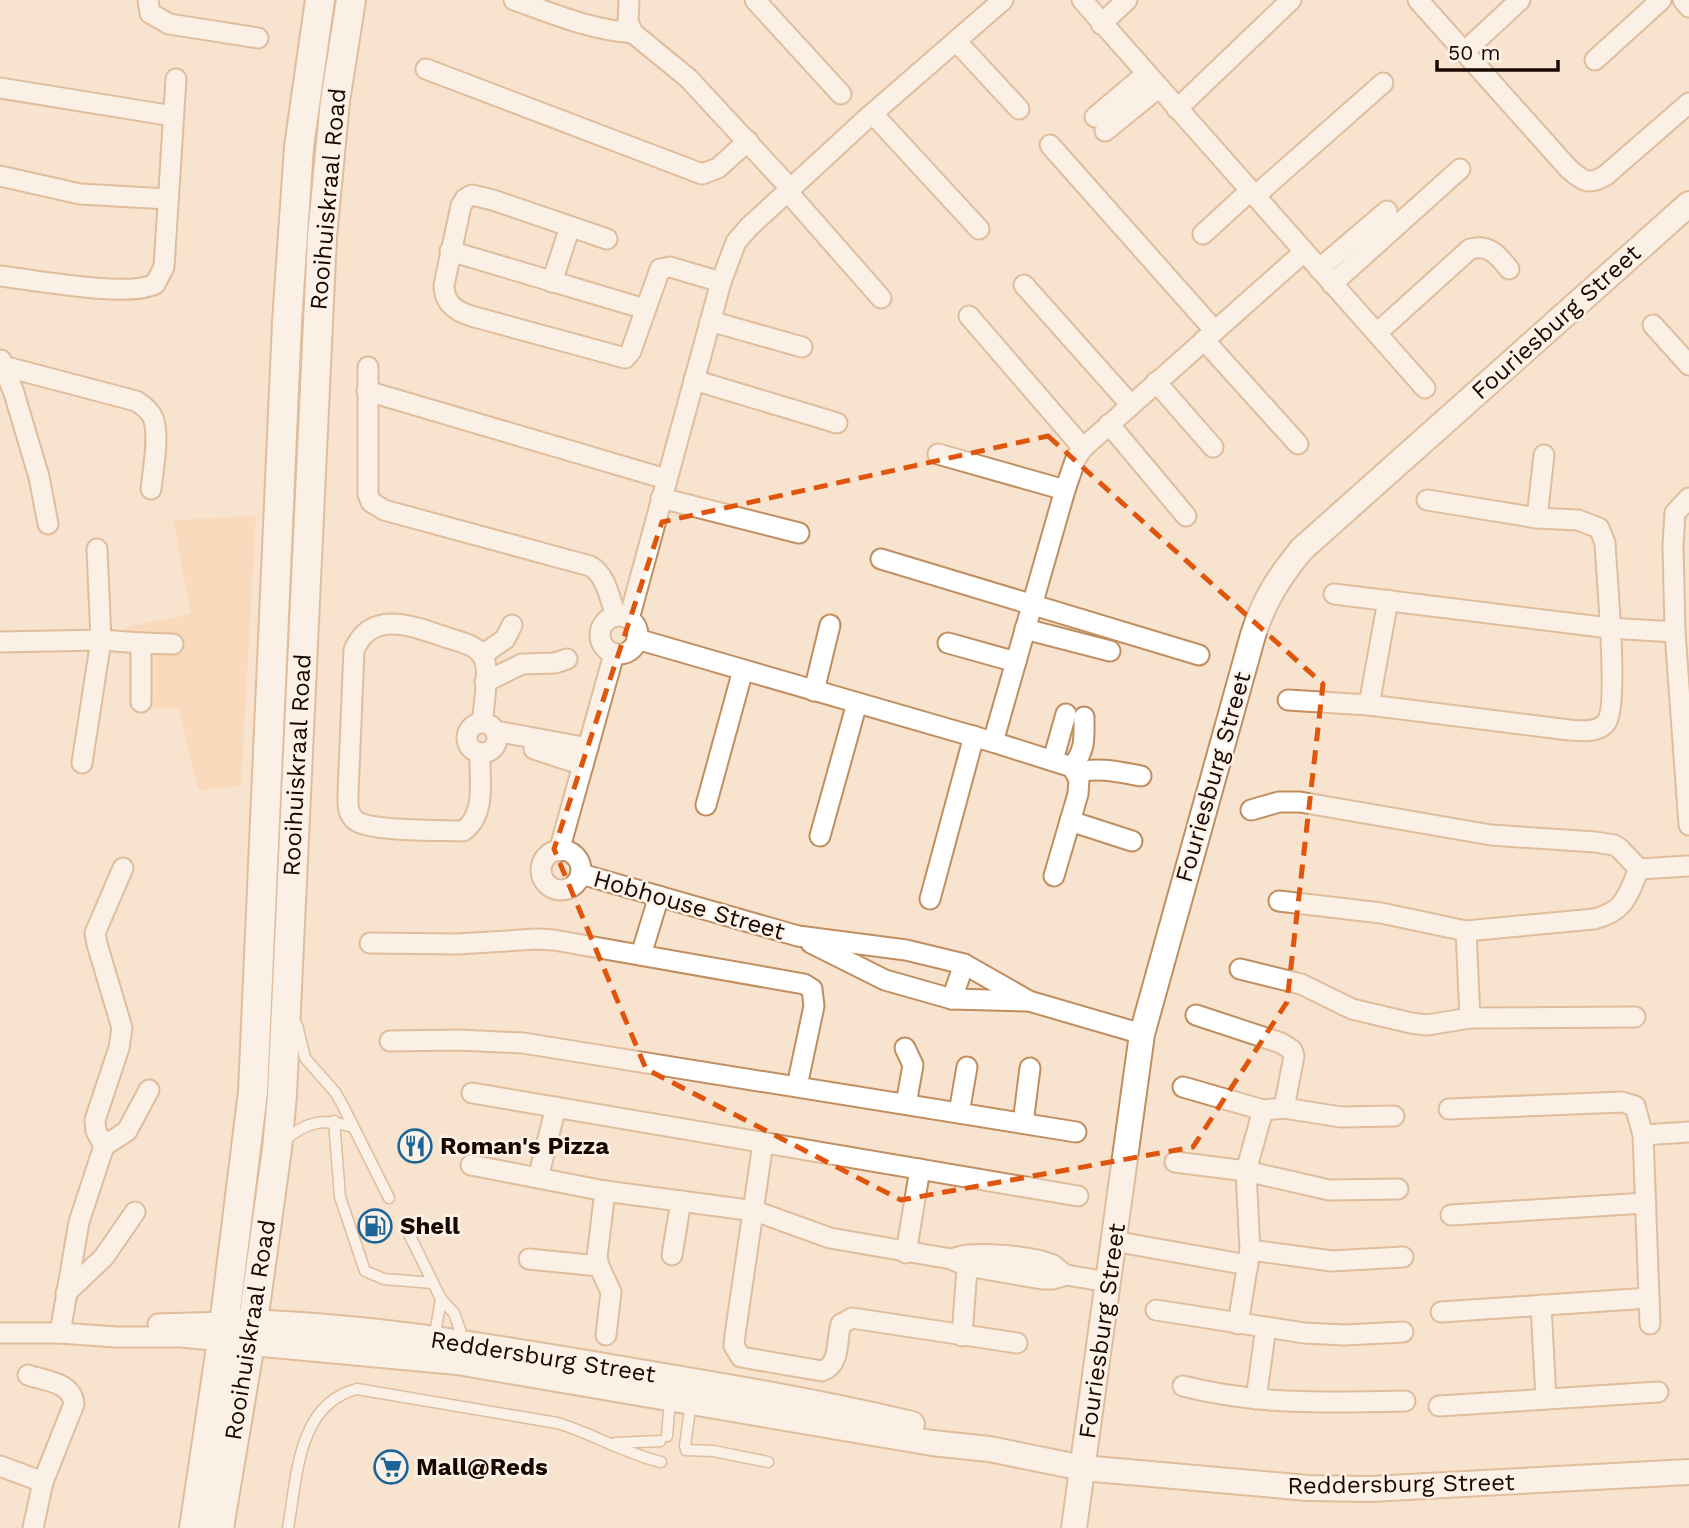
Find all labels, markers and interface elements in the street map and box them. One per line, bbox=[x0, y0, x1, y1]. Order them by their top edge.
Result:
scale bar bbox=[1437, 28, 1558, 72]
text: 50 m bbox=[1448, 40, 1500, 65]
street label: Rooihuiskraal Road bbox=[304, 87, 352, 311]
street label: Fouriesburg Street bbox=[1466, 239, 1646, 405]
street label: Rooihuiskraal Road bbox=[277, 653, 317, 877]
street label: Fouriesburg Street bbox=[1170, 669, 1256, 885]
street label: Hobhouse Street bbox=[590, 864, 788, 946]
restaurant icon: Roman's Pizza bbox=[396, 1127, 434, 1165]
place label: Roman's Pizza bbox=[440, 1132, 609, 1160]
fuel station icon: Shell bbox=[356, 1207, 394, 1245]
place label: Shell bbox=[400, 1212, 460, 1240]
street label: Rooihuiskraal Road bbox=[219, 1218, 281, 1442]
street label: Fouriesburg Street bbox=[1073, 1221, 1131, 1441]
street label: Reddersburg Street bbox=[428, 1325, 658, 1389]
supermarket icon: Mall@Reds bbox=[372, 1448, 410, 1486]
place label: Mall@Reds bbox=[416, 1453, 548, 1481]
street label: Reddersburg Street bbox=[1287, 1468, 1515, 1500]

